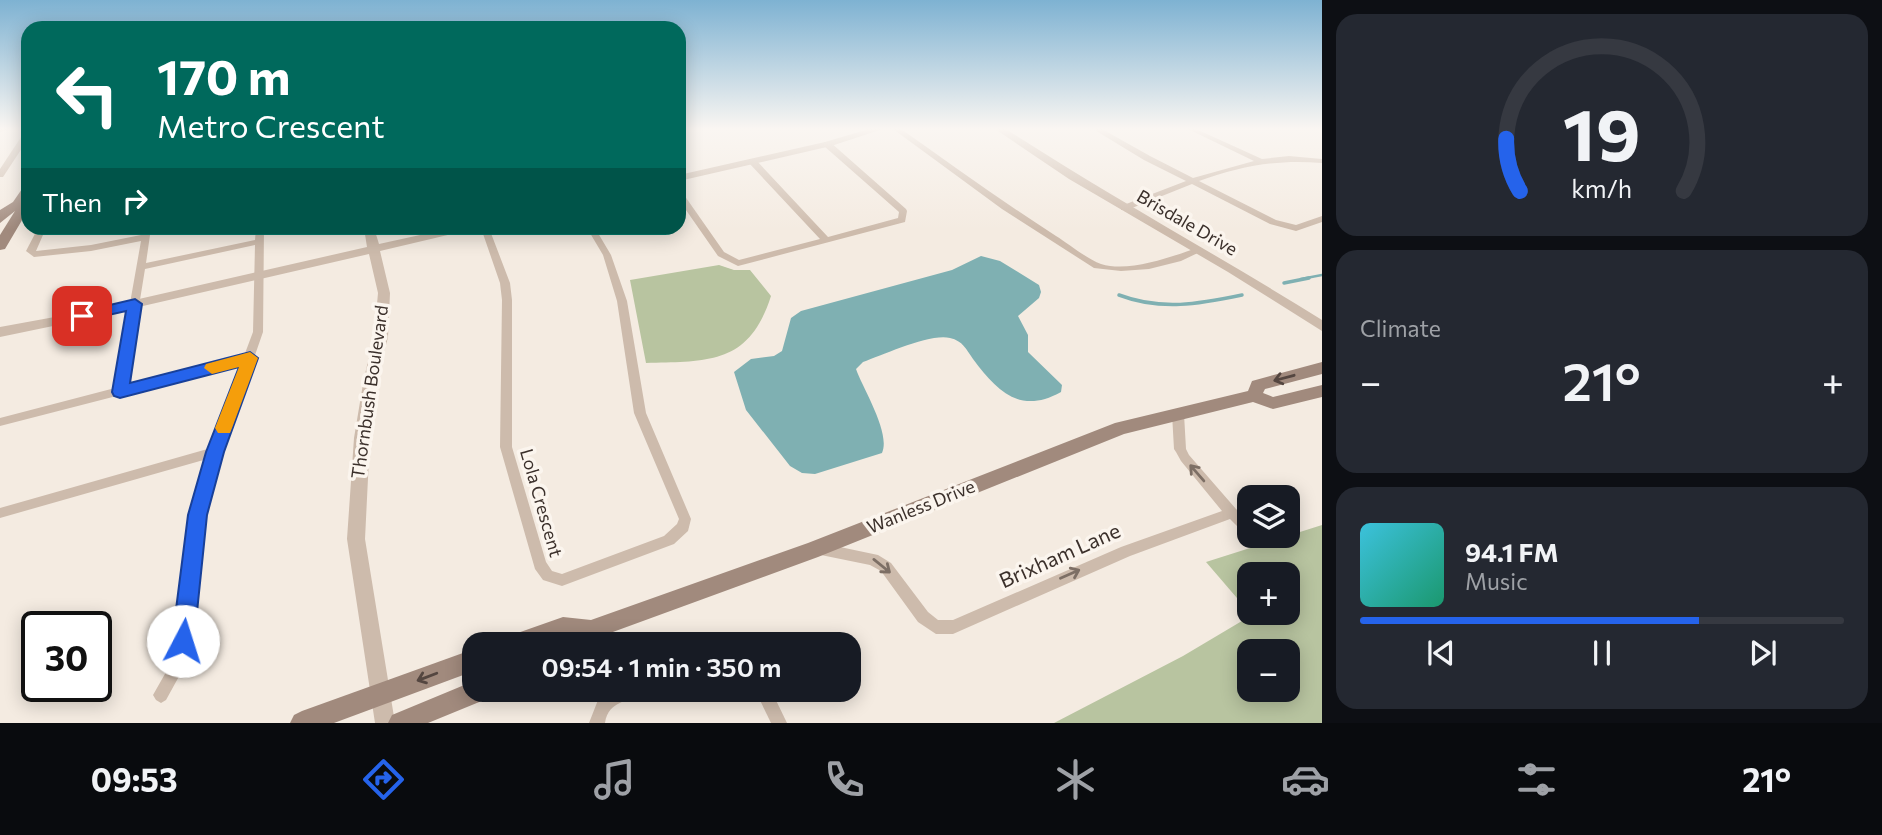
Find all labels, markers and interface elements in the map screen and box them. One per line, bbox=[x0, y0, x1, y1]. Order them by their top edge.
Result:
text: 170 m bbox=[157, 45, 290, 105]
icon: left bbox=[42, 49, 133, 140]
text: 19 bbox=[1563, 88, 1641, 177]
text: Metro Crescent bbox=[157, 105, 385, 145]
text: km/h bbox=[1572, 173, 1632, 203]
icon: right bbox=[116, 182, 154, 220]
street label: Brisdale Drive bbox=[1133, 184, 1242, 260]
text: Then bbox=[42, 186, 102, 217]
pin bbox=[52, 286, 112, 346]
icon: arrive bbox=[63, 297, 101, 335]
street label: Thornbush Boulevard bbox=[346, 304, 392, 480]
text: Climate bbox=[1360, 314, 1441, 342]
text: 21° bbox=[1562, 348, 1641, 412]
text: − bbox=[1360, 357, 1382, 404]
text: + bbox=[1822, 357, 1844, 404]
one-way arrow bbox=[1274, 372, 1296, 385]
street label: Lola Crescent bbox=[516, 446, 568, 559]
one-way arrow bbox=[1189, 464, 1205, 482]
street label: Wanless Drive bbox=[863, 474, 978, 538]
map controls bbox=[1237, 485, 1300, 702]
button: layers bbox=[1237, 485, 1300, 548]
street label: Brixham Lane bbox=[995, 517, 1124, 592]
text: 94.1 FM bbox=[1465, 536, 1559, 567]
one-way arrow bbox=[873, 558, 891, 574]
button: + bbox=[1237, 562, 1300, 625]
one-way arrow bbox=[1059, 567, 1080, 580]
text: Music bbox=[1465, 567, 1528, 595]
position arrow bbox=[146, 604, 220, 678]
speed limit sign: 30 bbox=[21, 611, 112, 702]
icon: previous bbox=[1422, 634, 1460, 672]
icon: pause bbox=[1583, 634, 1621, 672]
icon: next bbox=[1744, 634, 1782, 672]
button: − bbox=[1237, 639, 1300, 702]
text: 09:54 · 1 min · 350 m bbox=[542, 651, 782, 682]
one-way arrow bbox=[417, 672, 439, 685]
icon: directions bbox=[359, 755, 408, 804]
icon: music bbox=[590, 755, 639, 804]
icon: phone bbox=[820, 755, 869, 804]
icon: climate bbox=[1051, 755, 1100, 804]
icon: car bbox=[1281, 755, 1330, 804]
icon: filters bbox=[1512, 755, 1561, 804]
text: 09:53 bbox=[91, 759, 178, 799]
text: 21° bbox=[1742, 759, 1791, 799]

